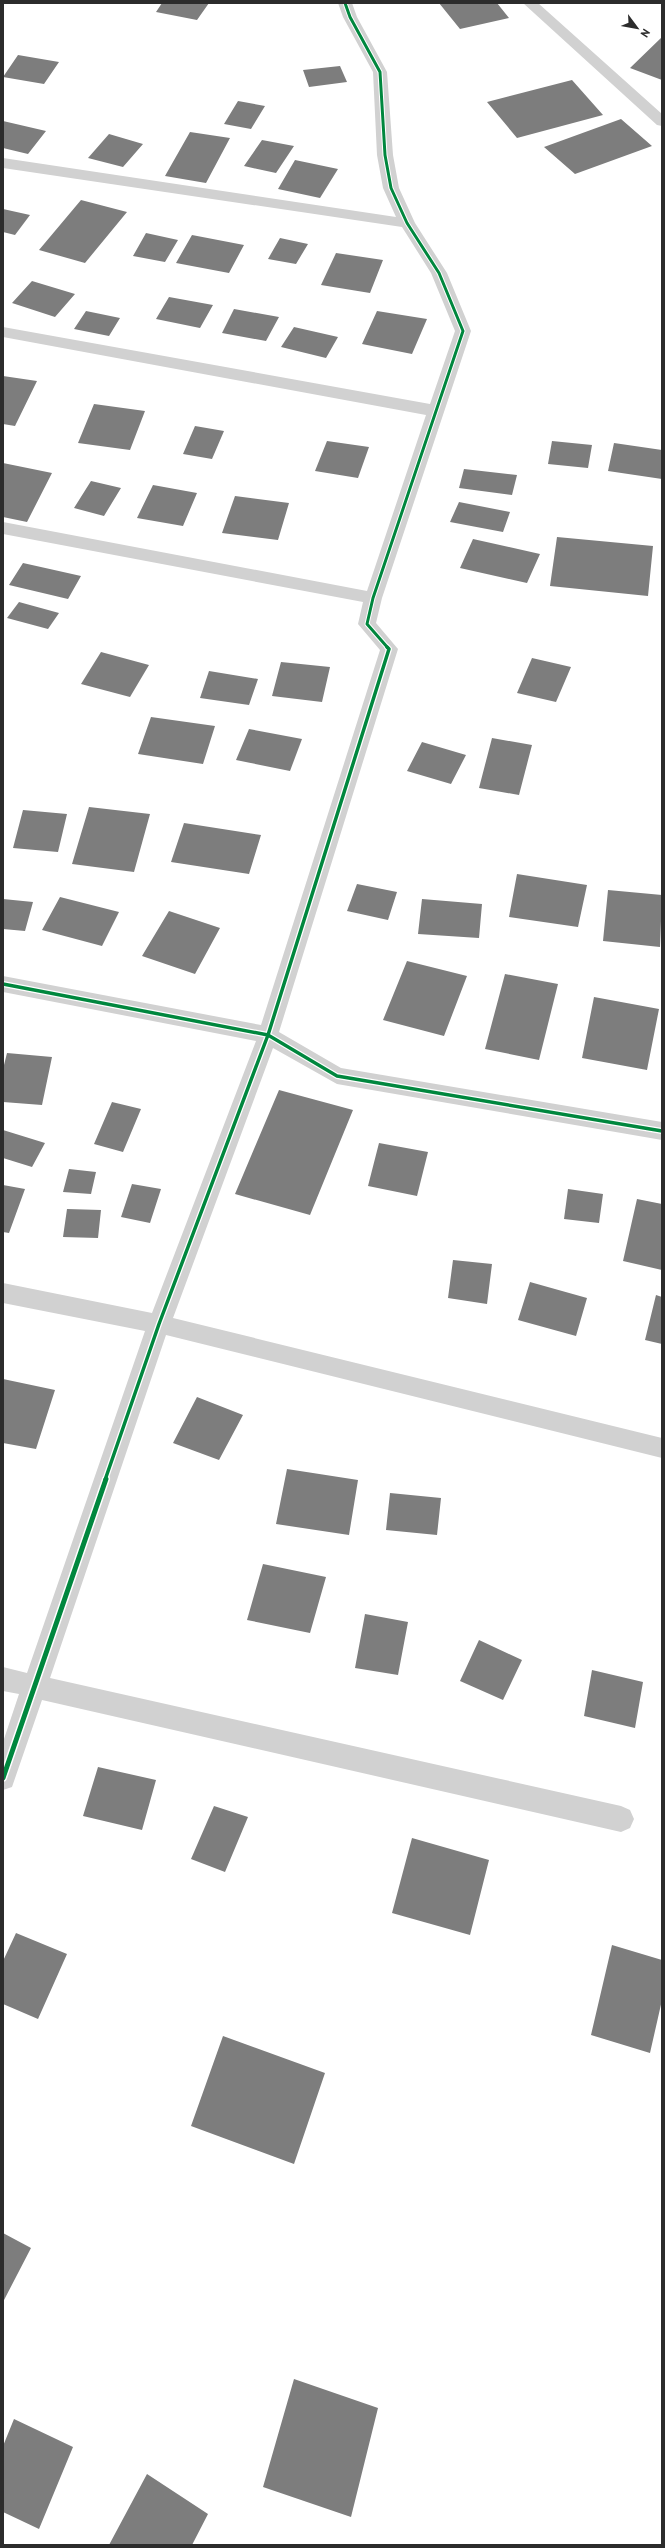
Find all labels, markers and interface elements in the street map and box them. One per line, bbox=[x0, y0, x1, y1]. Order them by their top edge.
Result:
north arrow bbox=[617, 8, 657, 48]
text: N bbox=[638, 27, 653, 40]

